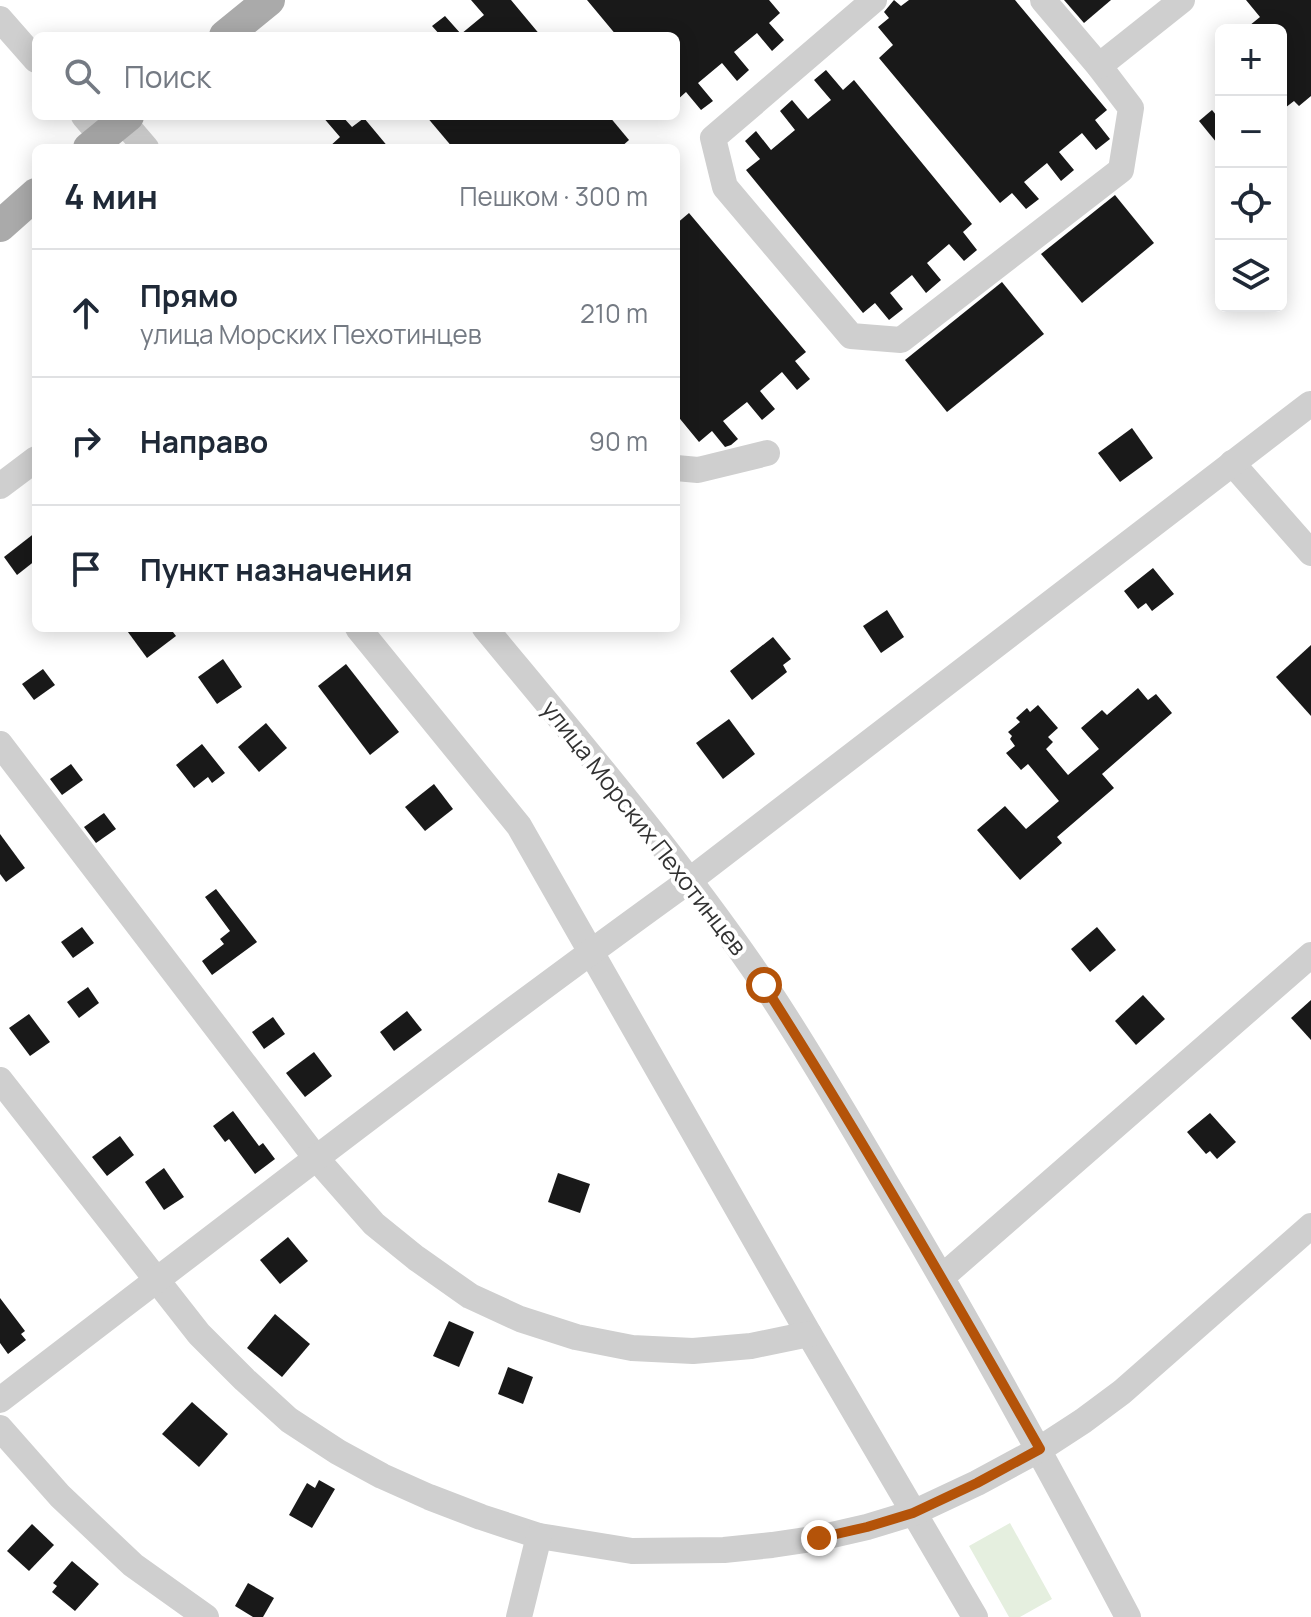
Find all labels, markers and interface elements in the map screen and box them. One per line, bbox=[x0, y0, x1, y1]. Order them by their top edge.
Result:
map controls bbox=[1215, 24, 1287, 312]
button: + bbox=[1215, 24, 1287, 96]
search box bbox=[32, 32, 680, 120]
icon: search bbox=[60, 54, 104, 98]
text: Поиск bbox=[124, 56, 211, 97]
button: − bbox=[1215, 96, 1287, 168]
button: locate bbox=[1215, 168, 1287, 240]
text: 4 мин bbox=[64, 173, 158, 219]
text: Пешком · 300 m bbox=[459, 178, 648, 214]
button: layers bbox=[1215, 240, 1287, 312]
text: Прямо bbox=[140, 275, 238, 316]
icon: ahead bbox=[64, 291, 108, 335]
text: 210 m bbox=[580, 295, 648, 331]
text: улица Морских Пехотинцев bbox=[140, 316, 482, 352]
icon: right bbox=[64, 419, 108, 463]
text: Направо bbox=[140, 421, 268, 462]
text: 90 m bbox=[589, 423, 648, 459]
icon: arrive bbox=[64, 547, 108, 591]
text: Пункт назначения bbox=[140, 549, 413, 590]
street label: улица Морских Пехотинцев bbox=[535, 693, 755, 962]
route start bbox=[746, 967, 782, 1003]
route end bbox=[801, 1520, 837, 1556]

